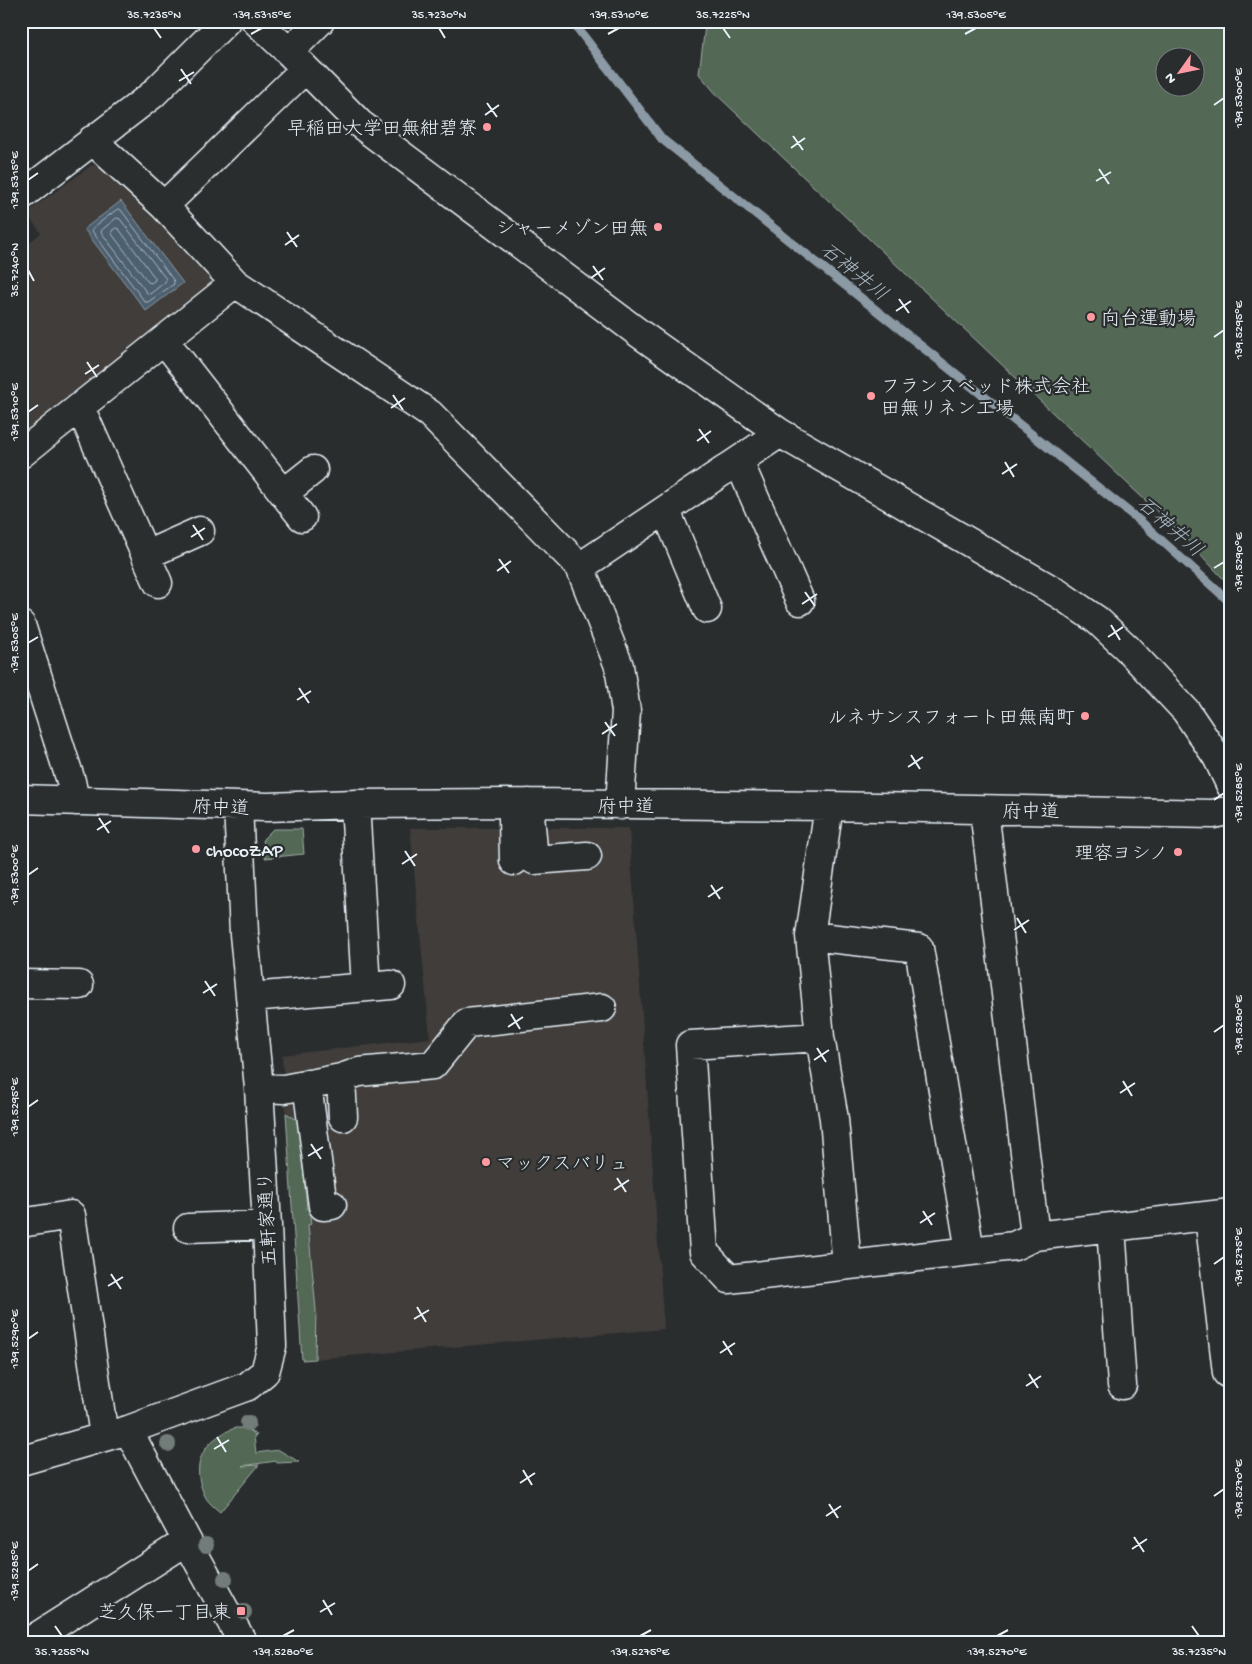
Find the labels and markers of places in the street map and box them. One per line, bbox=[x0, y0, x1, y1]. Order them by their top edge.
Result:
place label: 早稲田大学田無紺碧寮 bbox=[287, 118, 477, 142]
marker: 早稲田大学田無紺碧寮 bbox=[481, 121, 493, 133]
place label: シャーメゾン田無 bbox=[496, 218, 648, 242]
marker: シャーメゾン田無 bbox=[652, 221, 664, 233]
place label: 向台運動場 bbox=[1101, 308, 1196, 332]
marker: 向台運動場 bbox=[1085, 311, 1097, 323]
place label: フランスベッド株式会社 田無リネン工場 bbox=[881, 376, 1090, 422]
marker: フランスベッド株式会社 田無リネン工場 bbox=[865, 390, 877, 402]
place label: ルネサンスフォート田無南町 bbox=[828, 707, 1075, 731]
marker: ルネサンスフォート田無南町 bbox=[1079, 710, 1091, 722]
place label: chocoZAP bbox=[206, 841, 283, 864]
marker: chocoZAP bbox=[190, 843, 202, 855]
place label: 理容ヨシノ bbox=[1075, 843, 1168, 867]
marker: 理容ヨシノ bbox=[1172, 846, 1184, 858]
place label: マックスバリュ bbox=[496, 1154, 629, 1177]
marker: マックスバリュ bbox=[480, 1156, 492, 1168]
place label: 芝久保一丁目東 bbox=[98, 1602, 231, 1626]
marker: 芝久保一丁目東 bbox=[235, 1605, 247, 1617]

